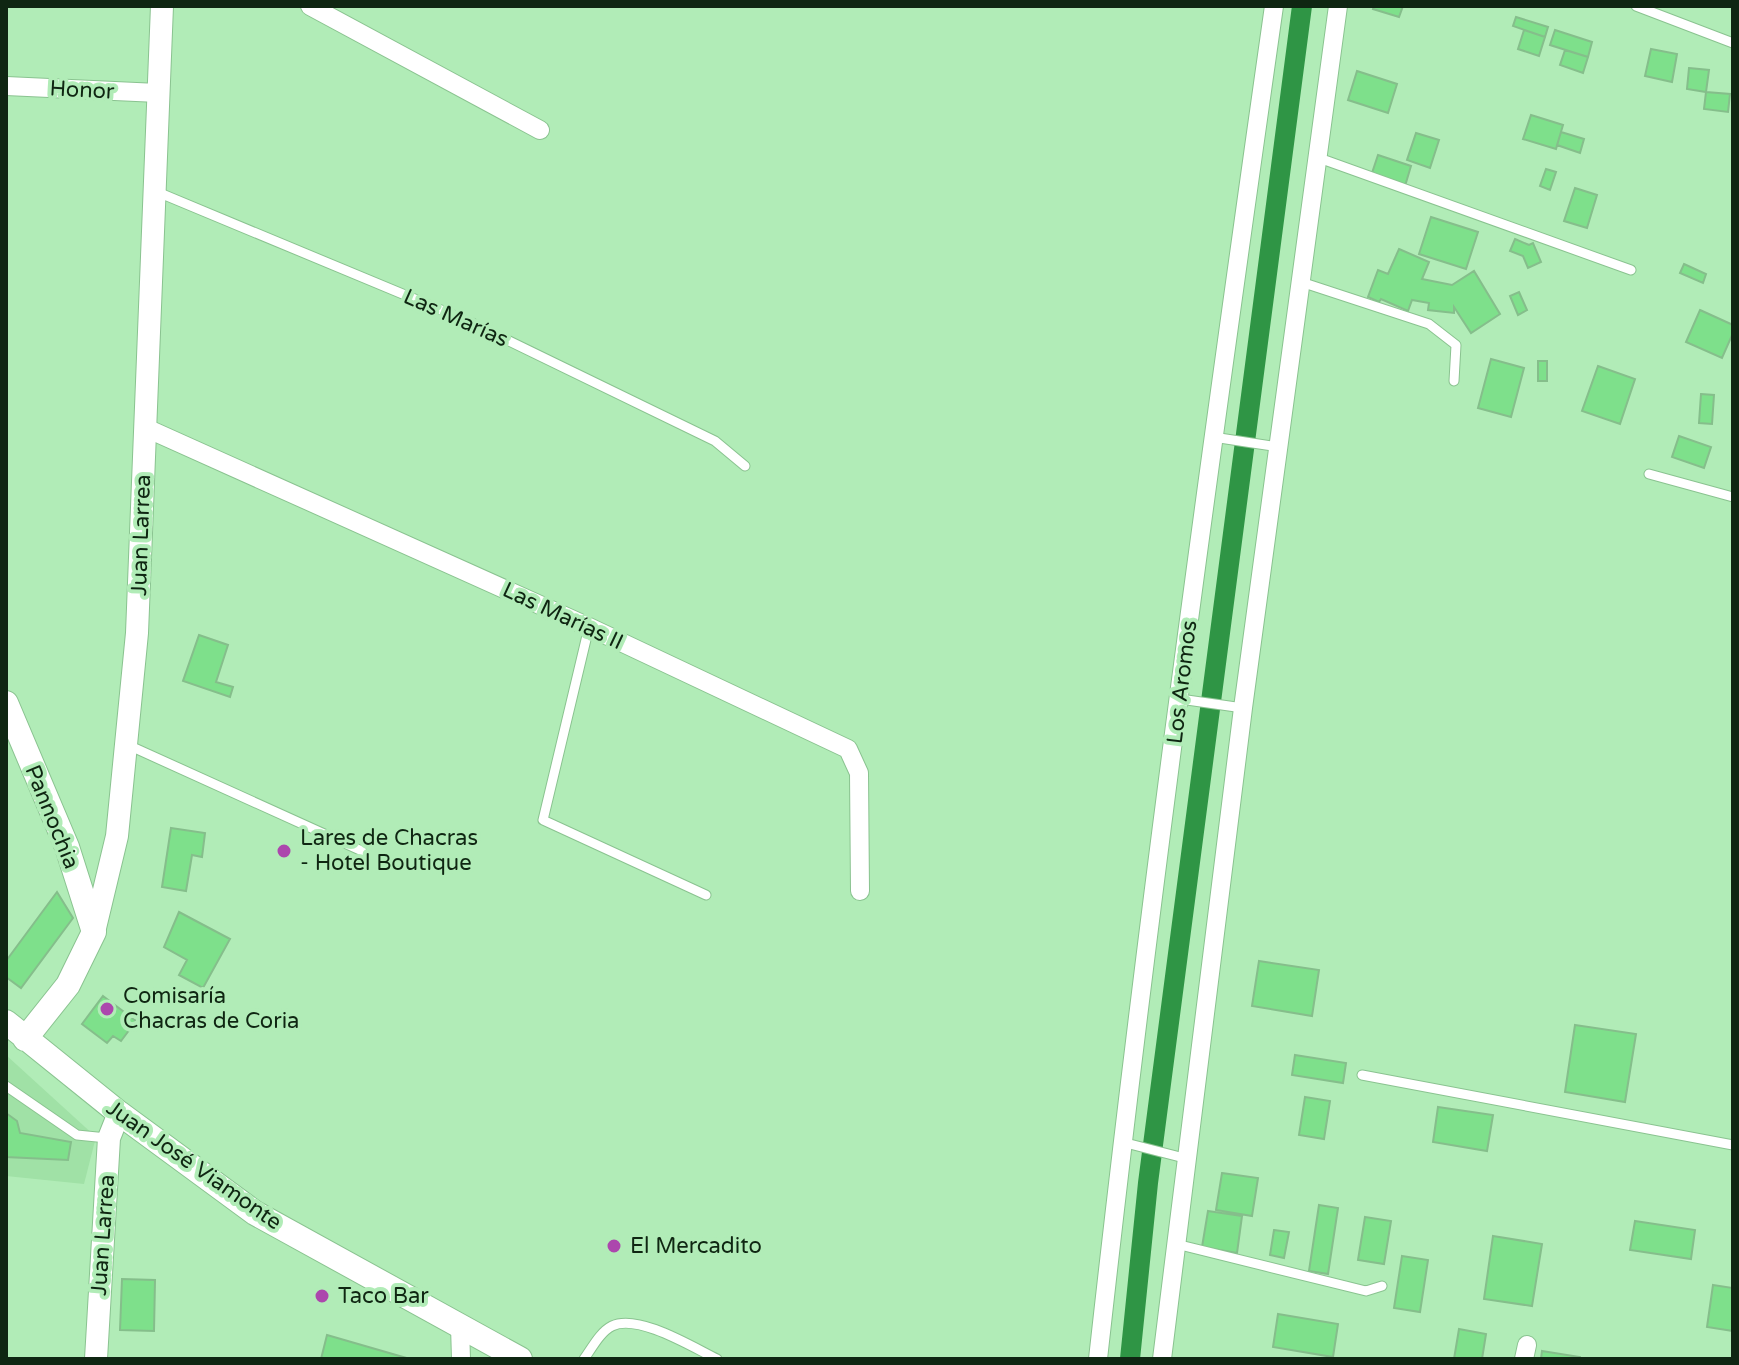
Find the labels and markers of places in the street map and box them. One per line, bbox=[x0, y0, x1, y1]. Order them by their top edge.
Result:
place label: Lares de Chacras - Hotel Boutique bbox=[300, 825, 478, 876]
marker: Lares de Chacras - Hotel Boutique bbox=[275, 842, 293, 860]
place label: Comisaría Chacras de Coria bbox=[123, 983, 300, 1034]
marker: Comisaría Chacras de Coria bbox=[98, 1000, 116, 1018]
place label: El Mercadito bbox=[630, 1233, 762, 1259]
marker: El Mercadito bbox=[605, 1237, 623, 1255]
place label: Taco Bar bbox=[338, 1283, 429, 1309]
marker: Taco Bar bbox=[313, 1287, 331, 1305]

